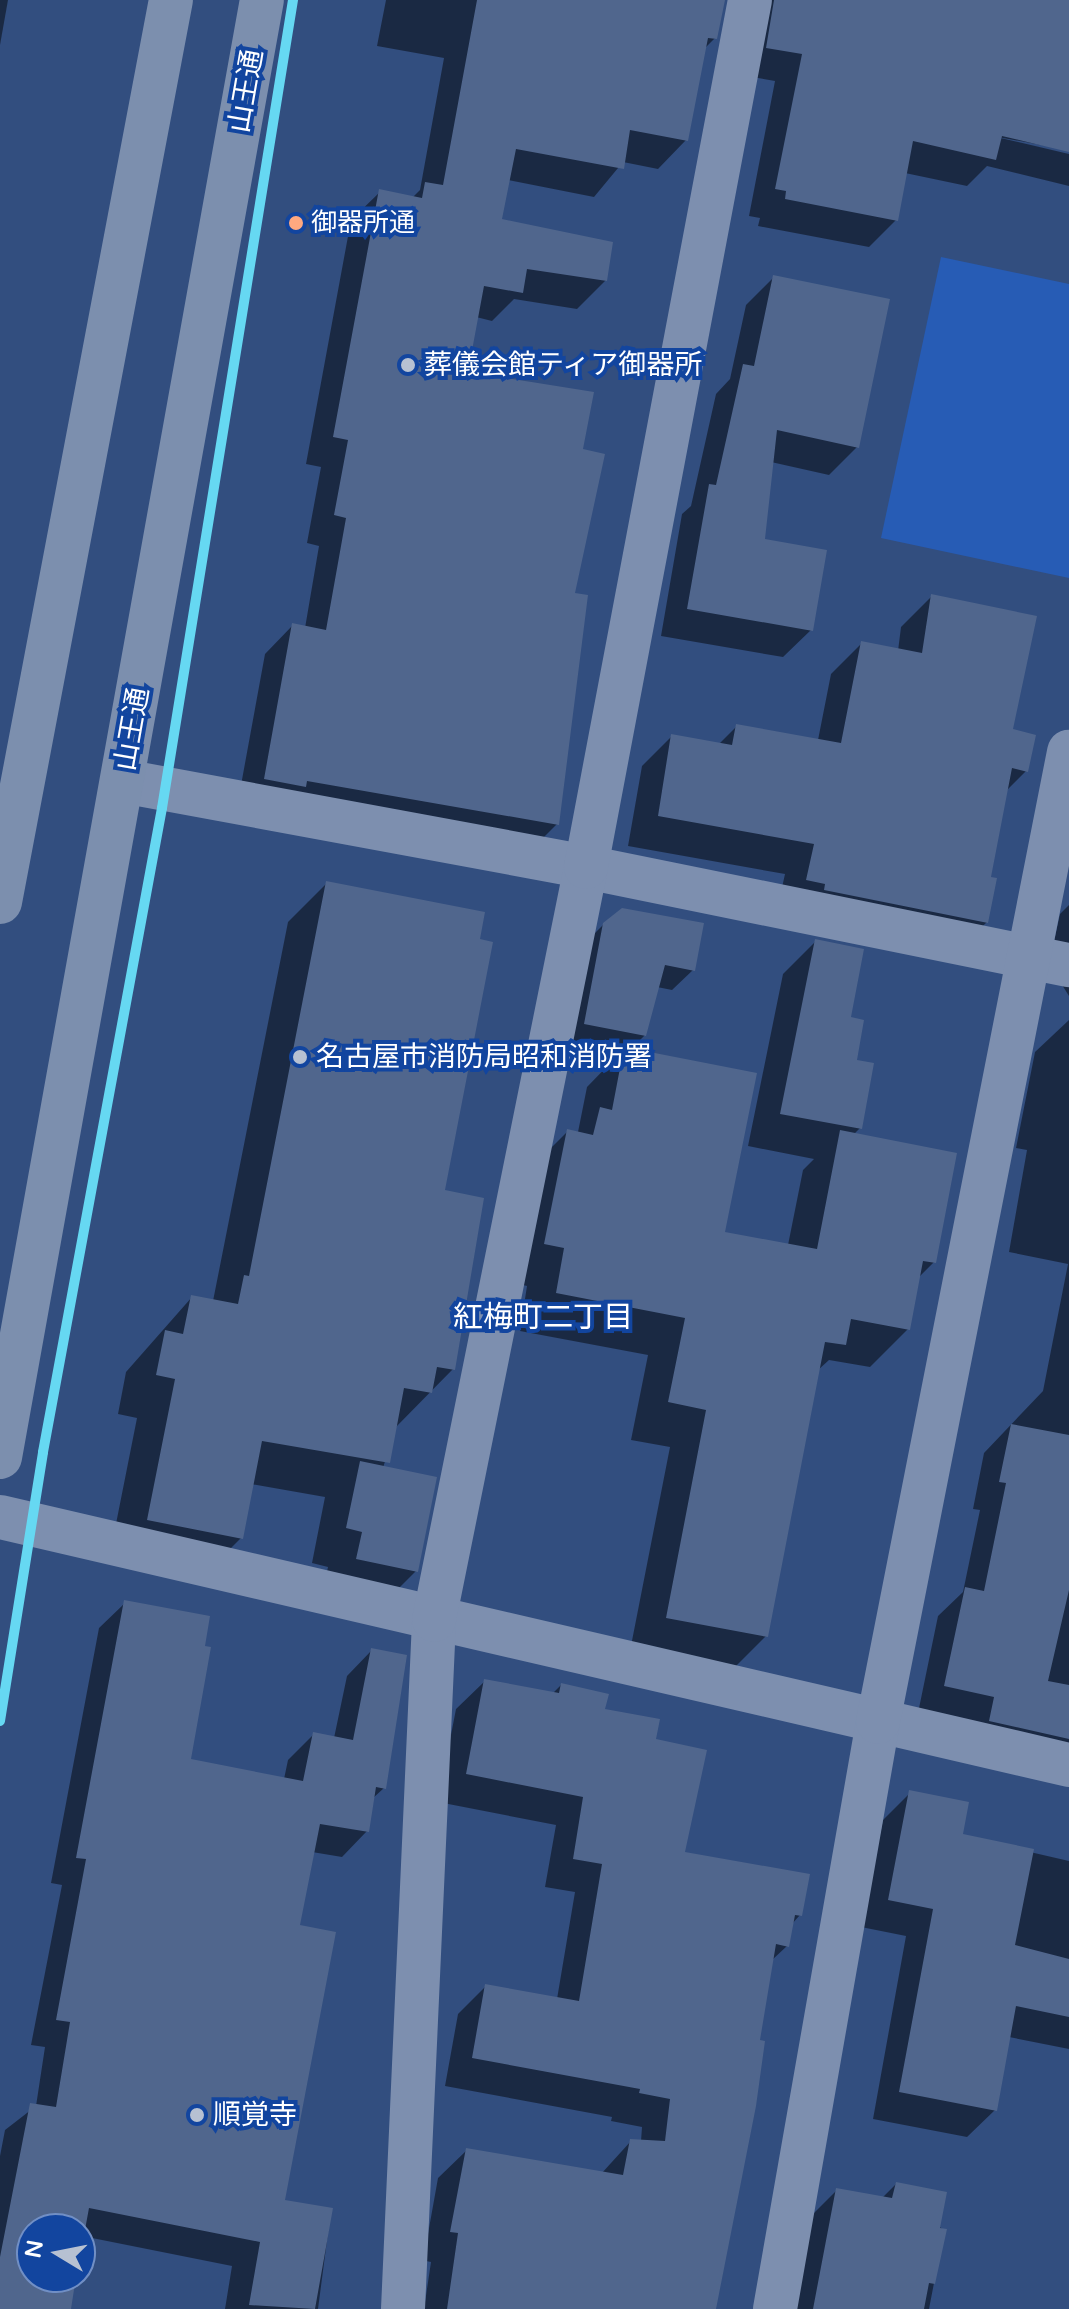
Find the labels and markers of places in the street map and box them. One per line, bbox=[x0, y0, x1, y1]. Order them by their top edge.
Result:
place label: 御器所通 bbox=[311, 207, 415, 239]
marker: 御器所通 bbox=[288, 215, 304, 231]
place label: 葬儀会館ティア御器所 bbox=[424, 348, 704, 382]
marker: 葬儀会館ティア御器所 bbox=[399, 356, 417, 374]
place label: 名古屋市消防局昭和消防署 bbox=[316, 1040, 652, 1074]
marker: 名古屋市消防局昭和消防署 bbox=[291, 1048, 309, 1066]
place label: 順覚寺 bbox=[213, 2098, 297, 2132]
marker: 順覚寺 bbox=[188, 2106, 206, 2124]

